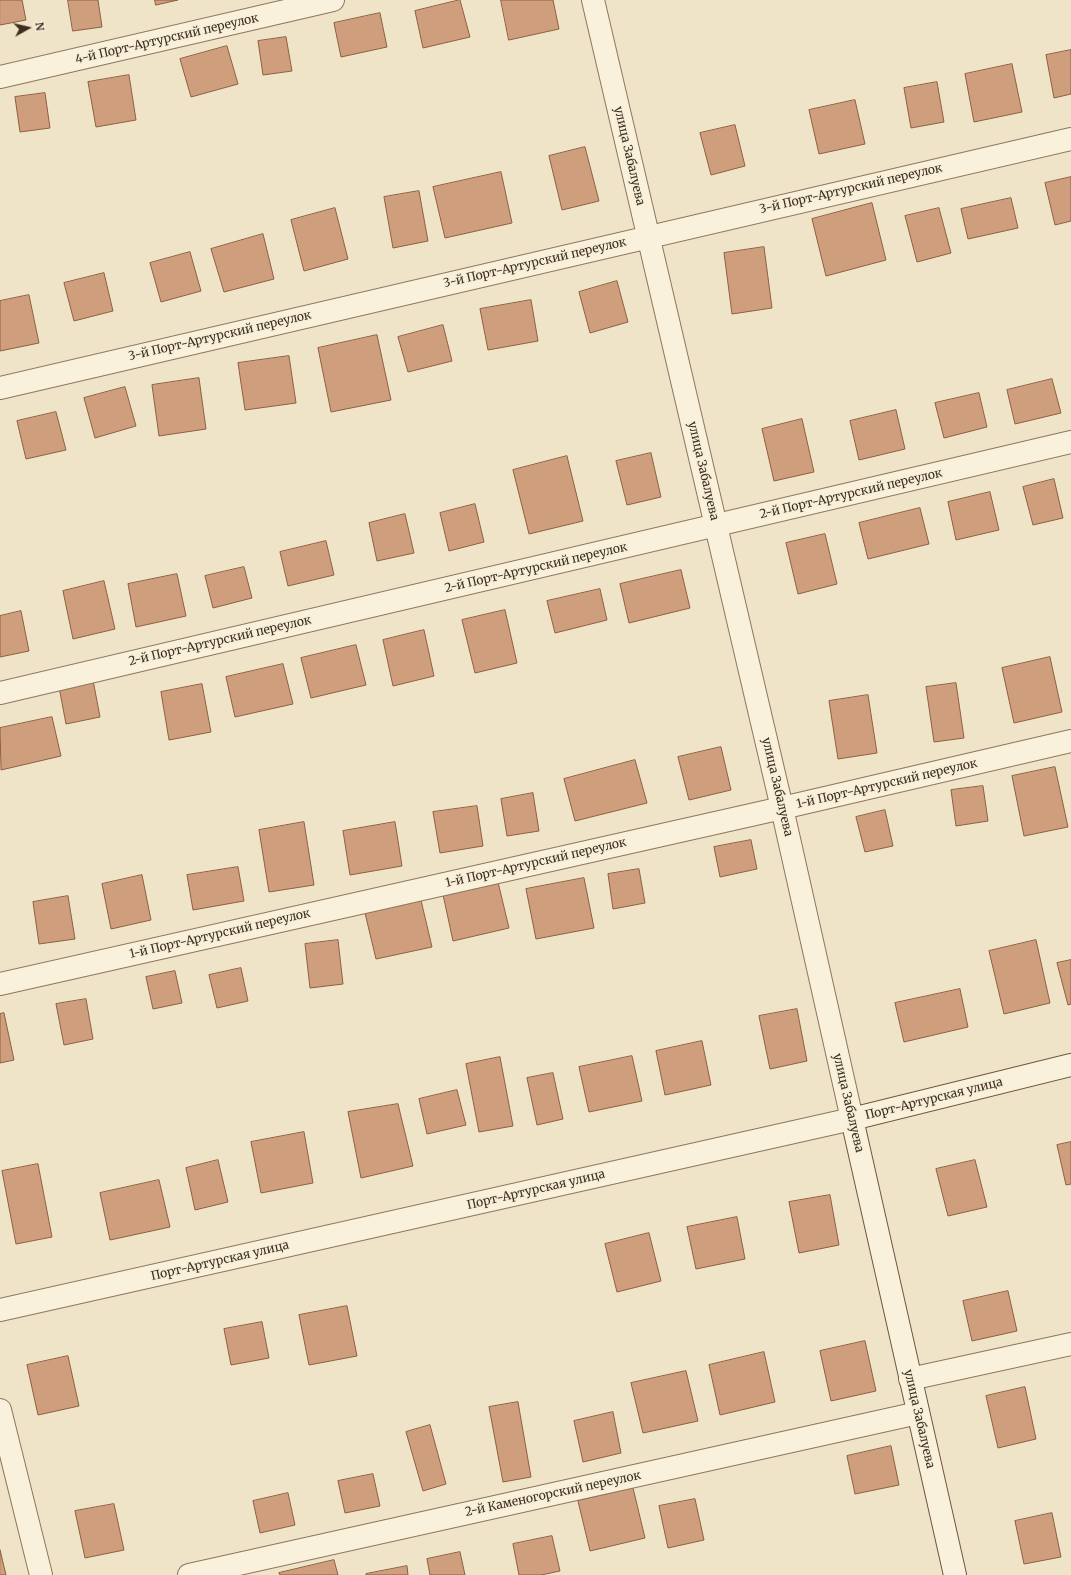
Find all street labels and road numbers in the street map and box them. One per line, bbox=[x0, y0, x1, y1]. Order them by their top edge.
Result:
street label: 4-й Порт-Артурский переулок bbox=[74, 11, 260, 67]
street label: улица Забалуева bbox=[611, 105, 647, 207]
street label: 3-й Порт-Артурский переулок bbox=[758, 161, 944, 217]
street label: 3-й Порт-Артурский переулок bbox=[442, 235, 628, 291]
street label: 3-й Порт-Артурский переулок bbox=[127, 308, 313, 364]
street label: улица Забалуева bbox=[685, 420, 721, 522]
street label: 2-й Порт-Артурский переулок bbox=[758, 466, 944, 522]
street label: 2-й Порт-Артурский переулок bbox=[443, 540, 629, 596]
street label: 2-й Порт-Артурский переулок bbox=[127, 613, 313, 669]
street label: улица Забалуева bbox=[759, 736, 795, 838]
street label: 1-й Порт-Артурский переулок bbox=[795, 756, 979, 812]
street label: 1-й Порт-Артурский переулок bbox=[444, 835, 628, 891]
street label: 1-й Порт-Артурский переулок bbox=[128, 906, 312, 962]
street label: улица Забалуева bbox=[830, 1052, 866, 1154]
street label: Порт-Артурская улица bbox=[864, 1075, 1004, 1123]
street label: Порт-Артурская улица bbox=[466, 1167, 606, 1213]
street label: Порт-Артурская улица bbox=[150, 1238, 290, 1284]
street label: улица Забалуева bbox=[901, 1368, 937, 1470]
street label: 2-й Каменогорский переулок bbox=[464, 1468, 642, 1520]

